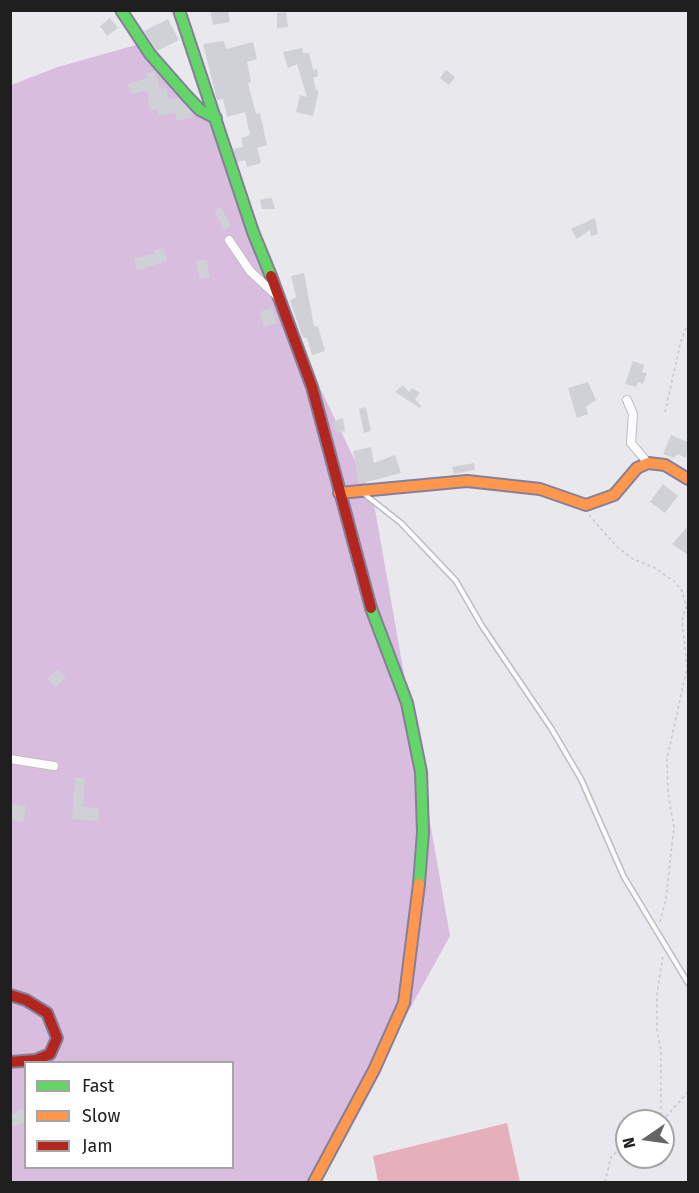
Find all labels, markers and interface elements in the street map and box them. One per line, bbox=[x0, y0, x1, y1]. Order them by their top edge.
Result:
legend bbox=[24, 1061, 234, 1169]
text: Fast bbox=[82, 1075, 114, 1097]
text: Slow bbox=[82, 1105, 120, 1127]
north arrow bbox=[615, 1109, 675, 1169]
text: Jam bbox=[82, 1135, 113, 1157]
text: N bbox=[618, 1135, 639, 1150]

